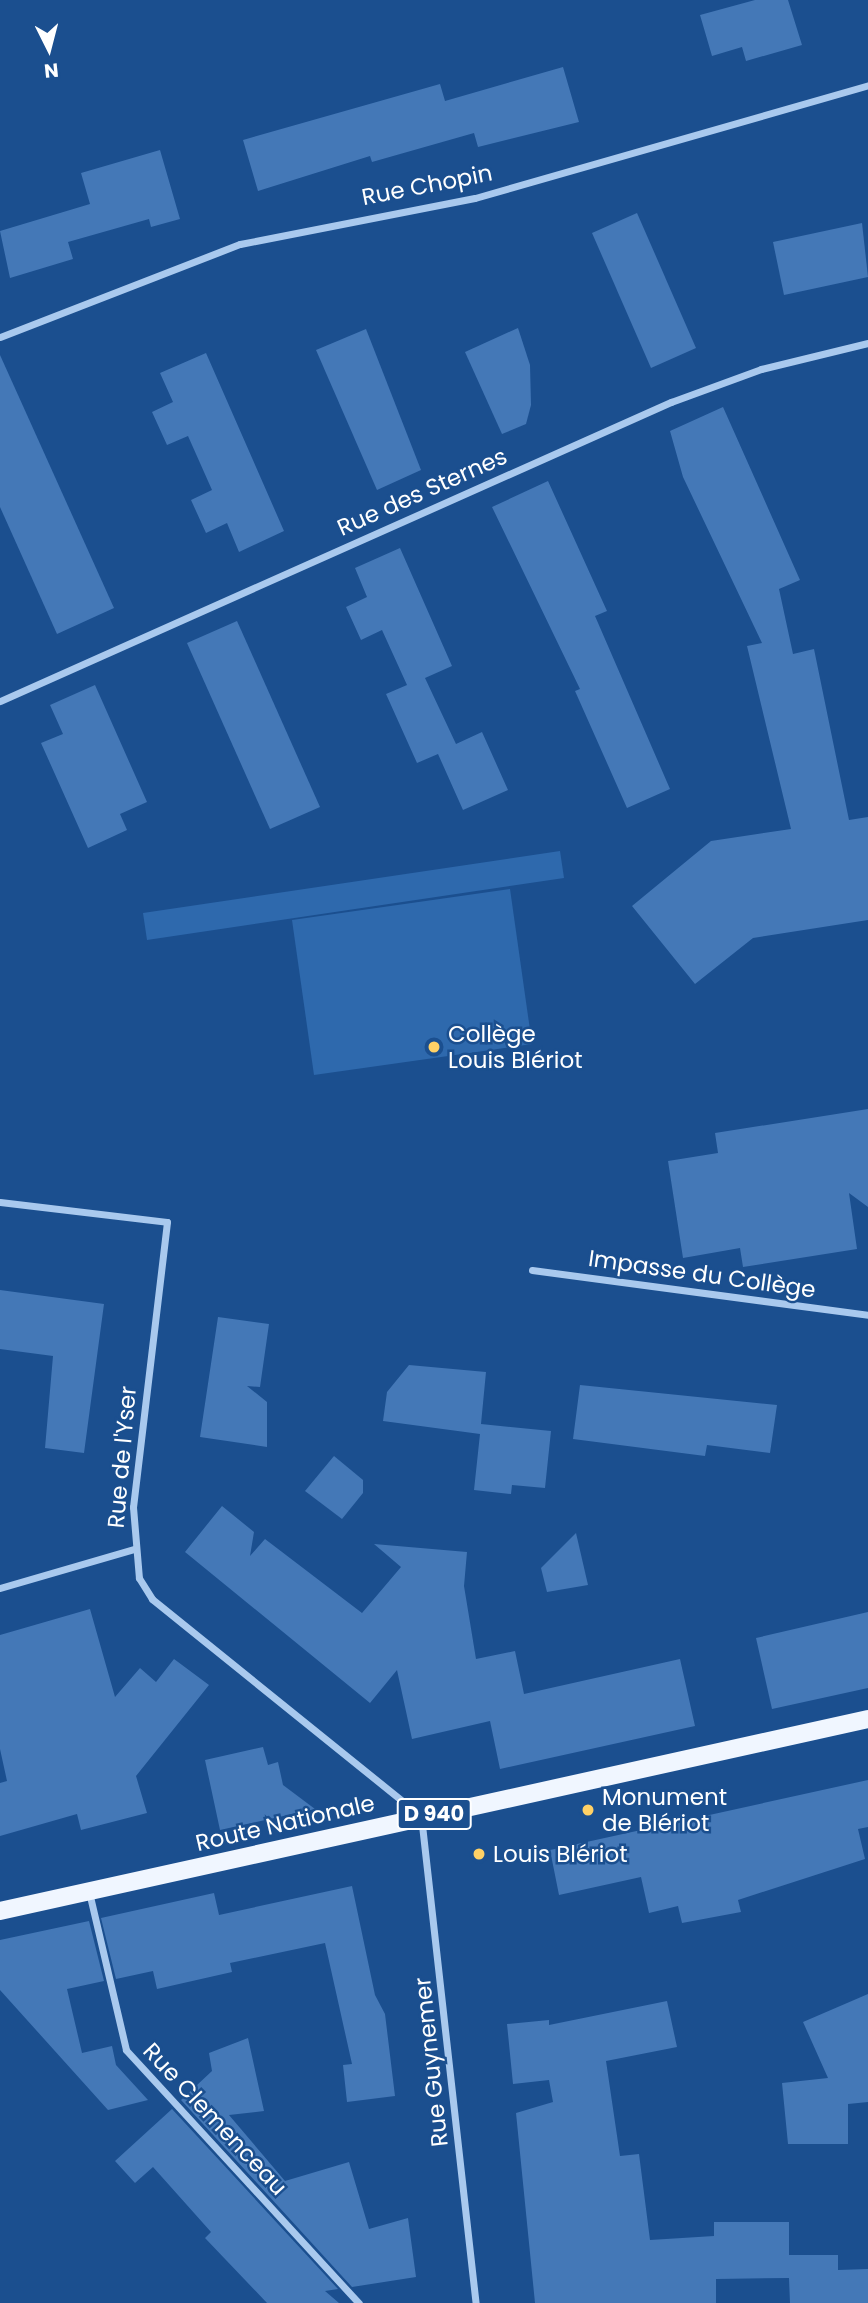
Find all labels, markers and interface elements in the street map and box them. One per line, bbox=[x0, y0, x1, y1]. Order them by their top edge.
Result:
north arrow bbox=[14, 14, 84, 84]
text: N bbox=[43, 56, 60, 85]
street label: Rue Chopin bbox=[359, 159, 495, 211]
street label: Rue des Sternes bbox=[333, 442, 511, 542]
place label: Collège Louis Blériot bbox=[448, 1020, 583, 1074]
marker: Collège Louis Blériot bbox=[426, 1039, 442, 1055]
street label: Impasse du Collège bbox=[587, 1244, 817, 1304]
street label: Rue de l'Yser bbox=[102, 1385, 142, 1529]
place label: Monument de Blériot bbox=[602, 1783, 727, 1837]
street label: Route Nationale bbox=[193, 1789, 377, 1857]
road number: D 940 bbox=[396, 1797, 472, 1832]
marker: Monument de Blériot bbox=[580, 1802, 596, 1818]
place label: Louis Blériot bbox=[493, 1840, 628, 1868]
marker: Louis Blériot bbox=[471, 1846, 487, 1862]
street label: Rue Guynemer bbox=[408, 1976, 454, 2148]
street label: Rue Clemenceau bbox=[137, 2037, 293, 2201]

